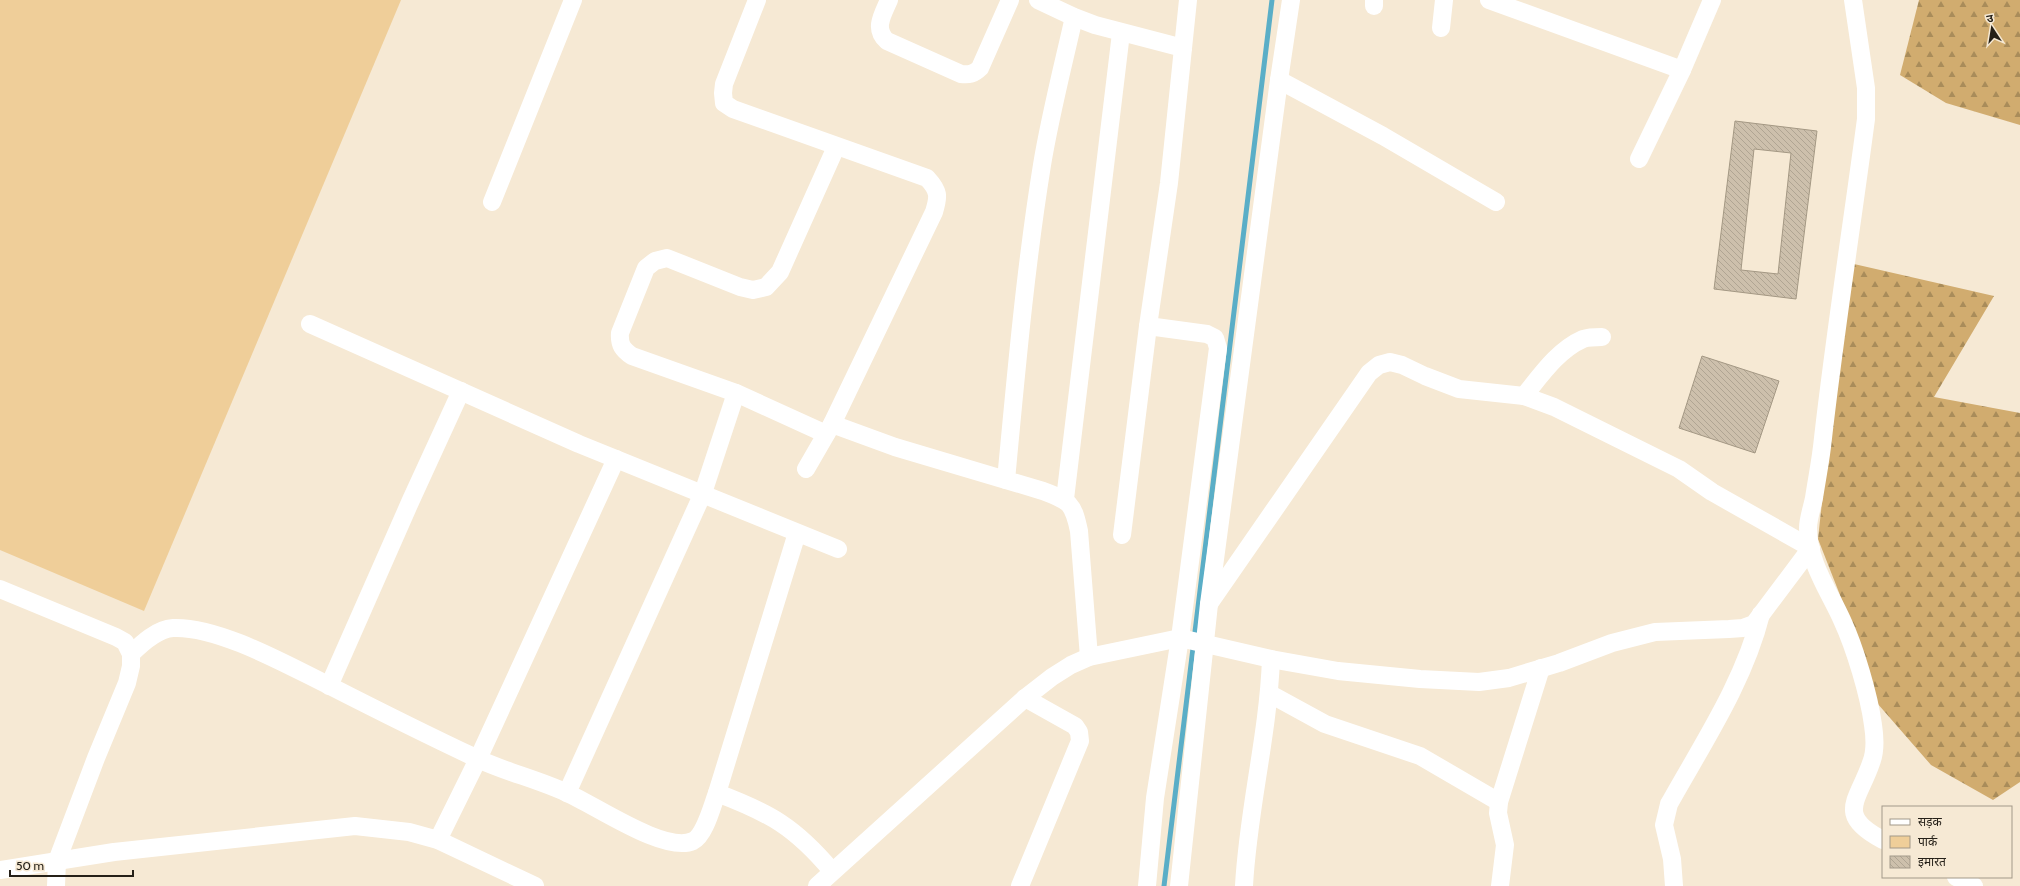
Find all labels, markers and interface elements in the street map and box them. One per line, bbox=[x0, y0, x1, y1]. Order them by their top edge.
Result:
north arrow bbox=[1972, 8, 2012, 48]
text: उ bbox=[1985, 11, 1995, 26]
legend bbox=[1882, 806, 2012, 878]
text: सड़क bbox=[1918, 814, 1943, 829]
text: पार्क bbox=[1918, 834, 1938, 849]
scale bar bbox=[10, 852, 133, 878]
text: इमारत bbox=[1918, 854, 1947, 869]
text: 50 m bbox=[16, 858, 44, 873]

